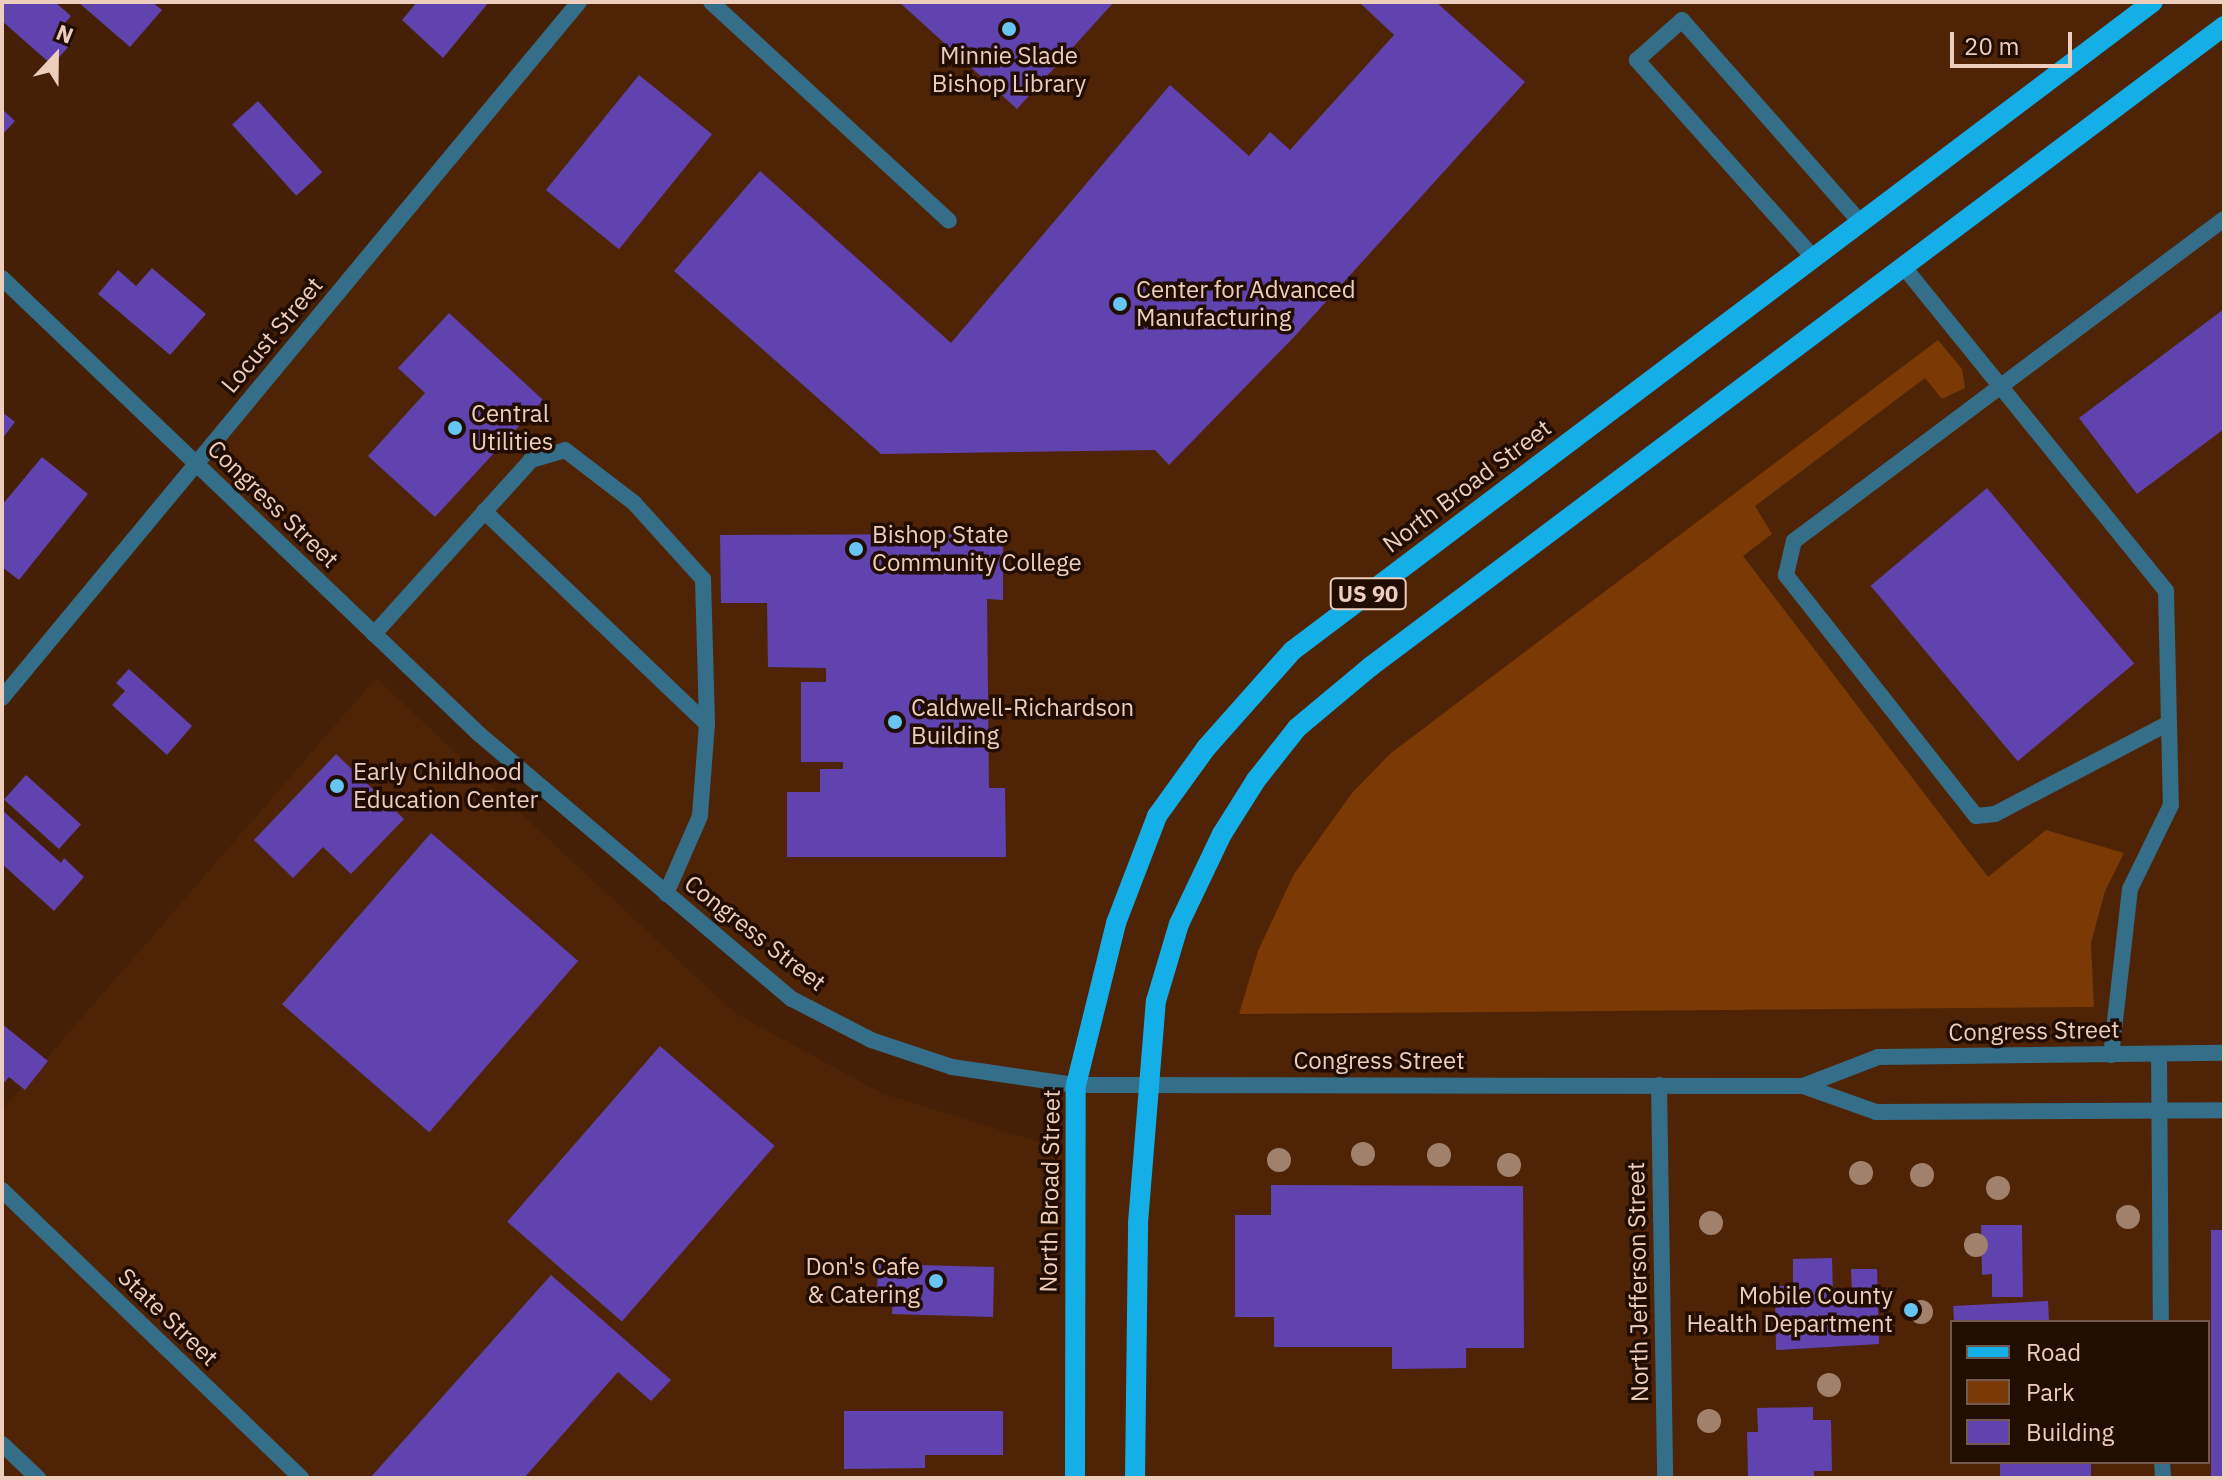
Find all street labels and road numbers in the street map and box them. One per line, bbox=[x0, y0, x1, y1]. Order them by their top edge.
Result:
street label: Locust Street bbox=[215, 271, 329, 399]
street label: North Broad Street bbox=[1377, 413, 1557, 559]
street label: Congress Street bbox=[201, 434, 345, 574]
road number: US 90 bbox=[1328, 576, 1408, 612]
street label: Congress Street bbox=[679, 869, 831, 997]
street label: Congress Street bbox=[1948, 1015, 2120, 1047]
street label: Congress Street bbox=[1293, 1047, 1465, 1075]
street label: North Broad Street bbox=[1034, 1089, 1066, 1293]
street label: North Jefferson Street bbox=[1622, 1162, 1654, 1402]
street label: State Street bbox=[112, 1262, 224, 1372]

